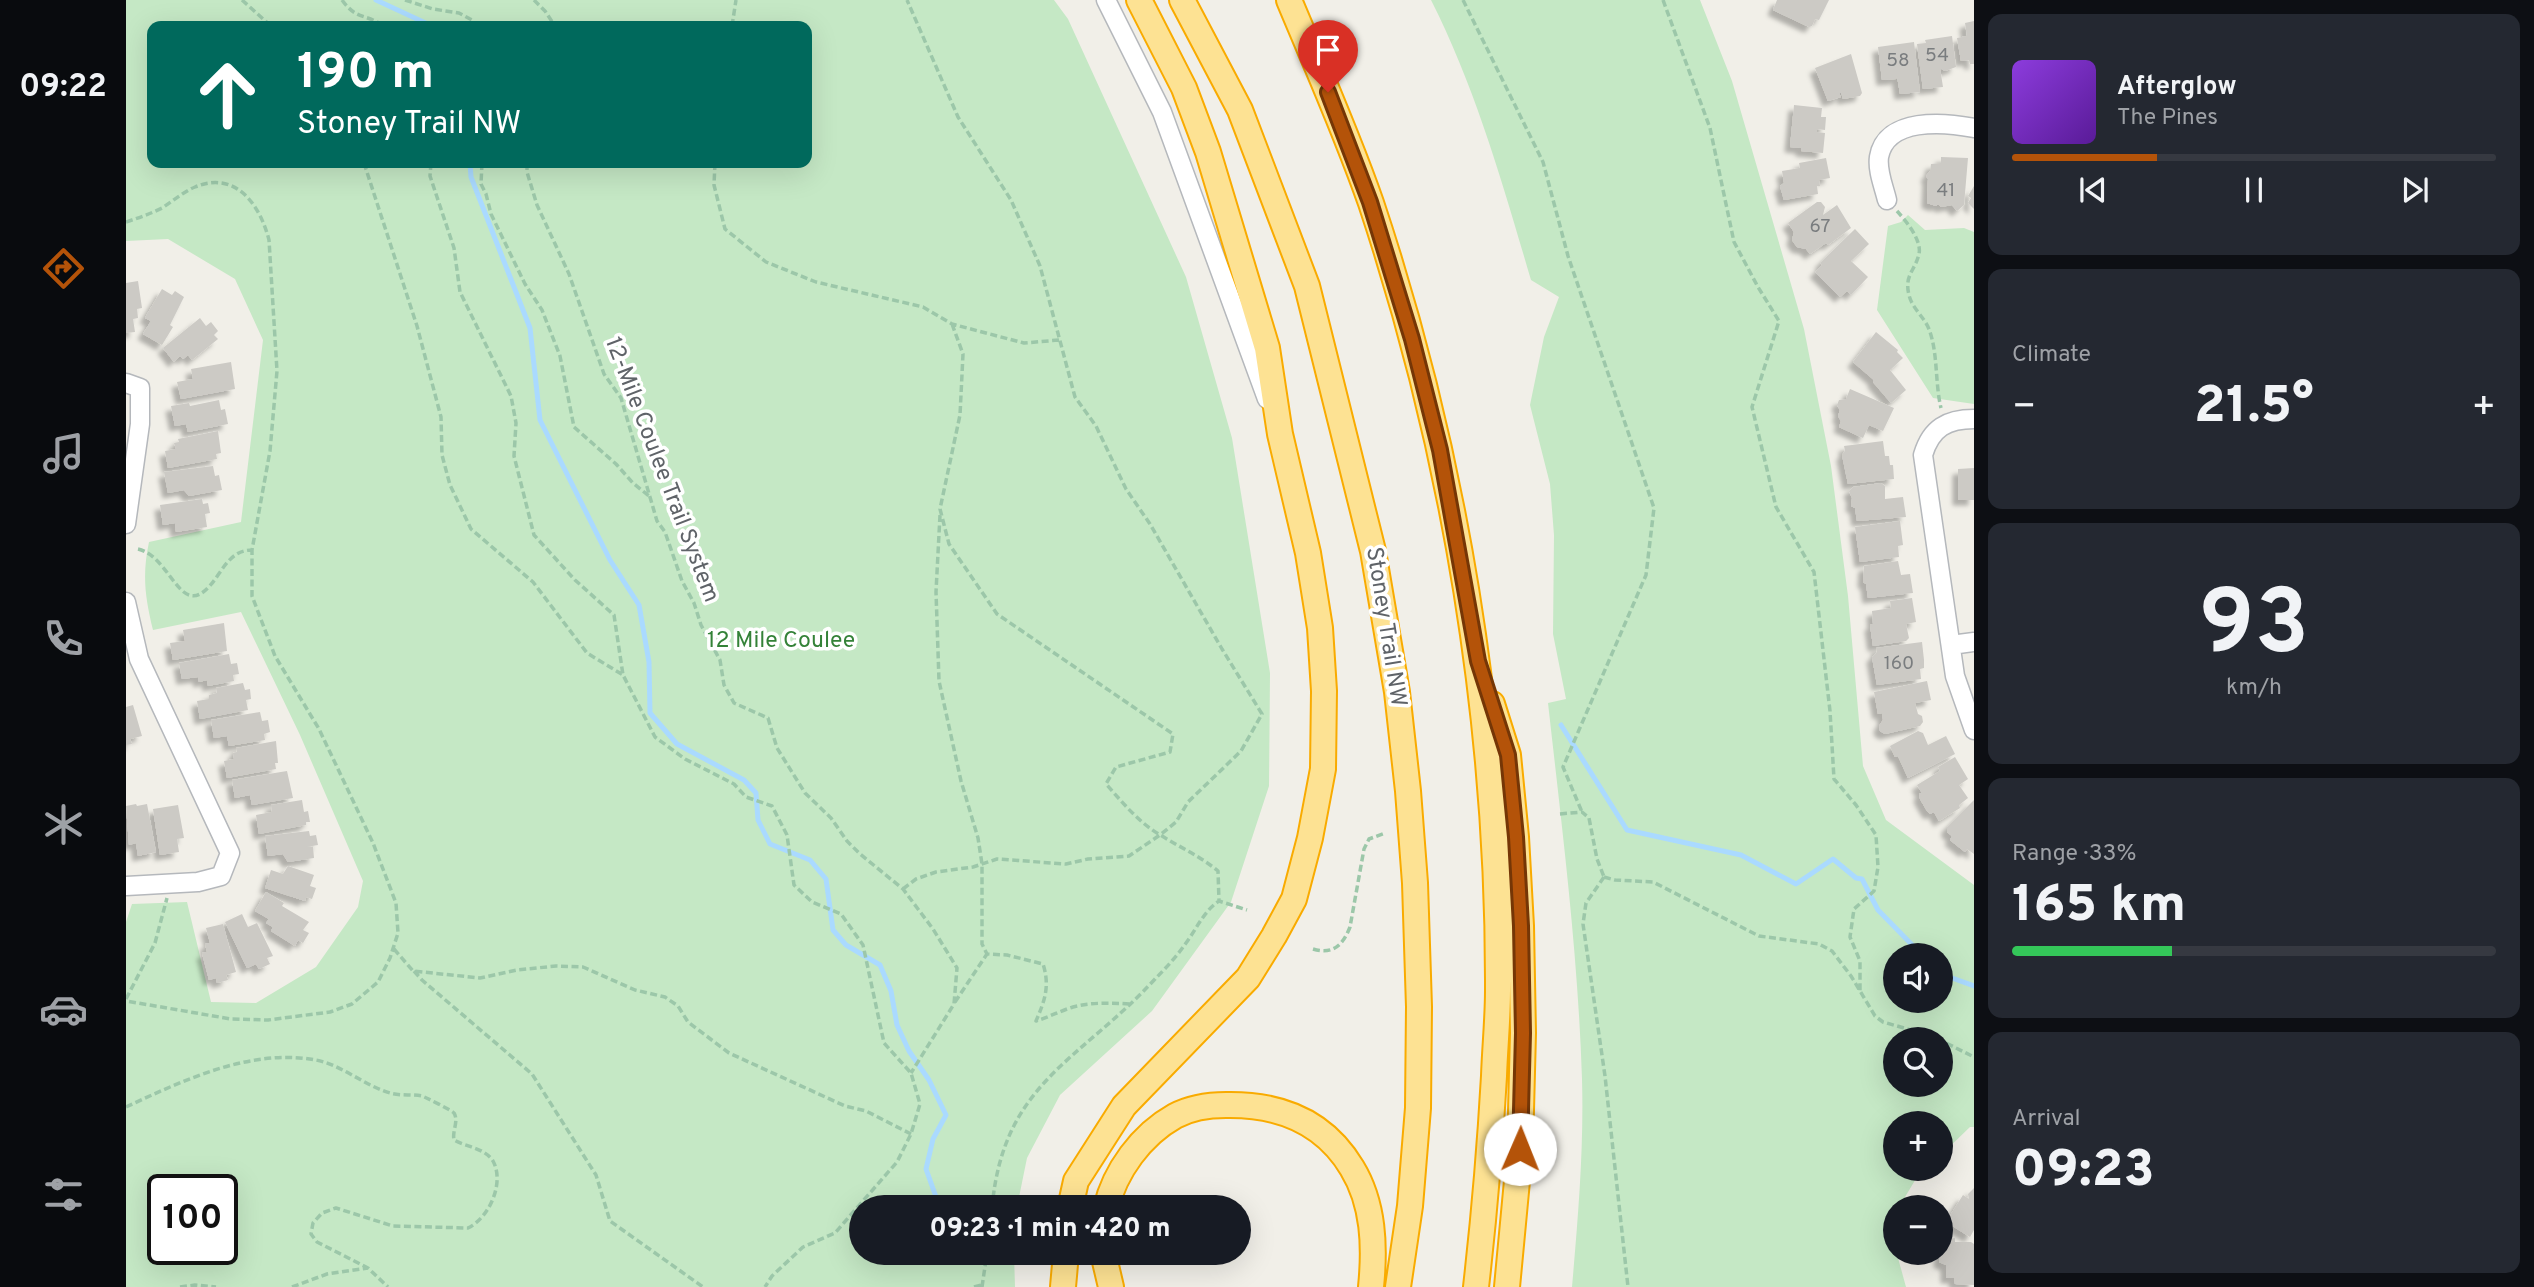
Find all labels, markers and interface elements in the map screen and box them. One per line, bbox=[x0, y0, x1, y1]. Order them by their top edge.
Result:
pin bbox=[1298, 20, 1358, 92]
icon: arrive bbox=[1309, 31, 1347, 69]
text: 190 m bbox=[297, 44, 434, 106]
house number: 54 bbox=[1925, 44, 1949, 68]
icon: ahead bbox=[182, 49, 273, 140]
house number: 58 bbox=[1886, 49, 1910, 73]
text: 09:22 bbox=[19, 68, 107, 108]
text: Afterglow bbox=[2117, 71, 2237, 104]
text: The Pines bbox=[2117, 104, 2218, 133]
text: Stoney Trail NW bbox=[297, 105, 521, 145]
icon: previous bbox=[2074, 171, 2112, 209]
icon: pause bbox=[2235, 171, 2273, 209]
icon: next bbox=[2396, 171, 2434, 209]
house number: 41 bbox=[1937, 179, 1955, 203]
house number: 67 bbox=[1810, 215, 1831, 239]
icon: directions bbox=[39, 244, 88, 293]
street label: 12-Mile Coulee Trail System bbox=[597, 333, 725, 607]
text: Climate bbox=[2012, 341, 2091, 370]
text: 21.5° bbox=[2194, 375, 2314, 441]
text: − bbox=[2012, 384, 2037, 433]
text: + bbox=[2471, 384, 2496, 433]
icon: music bbox=[39, 429, 88, 478]
street label: Stoney Trail NW bbox=[1358, 545, 1412, 709]
text: 93 bbox=[2199, 571, 2309, 686]
icon: phone bbox=[39, 614, 88, 663]
park label: 12 Mile Coulee bbox=[707, 627, 855, 656]
house number: 160 bbox=[1884, 652, 1914, 676]
text: km/h bbox=[2226, 674, 2282, 703]
icon: climate bbox=[39, 800, 88, 849]
text: Range · 33% bbox=[2012, 840, 2136, 869]
text: 165 km bbox=[2012, 874, 2186, 940]
map controls bbox=[1883, 943, 1953, 1265]
button: sound bbox=[1883, 943, 1953, 1013]
icon: car bbox=[39, 985, 88, 1034]
button: search bbox=[1883, 1027, 1953, 1097]
text: Arrival bbox=[2012, 1105, 2081, 1134]
button: + bbox=[1883, 1111, 1953, 1181]
position arrow bbox=[1483, 1112, 1557, 1186]
text: 09:23 bbox=[2012, 1139, 2155, 1205]
icon: filters bbox=[39, 1170, 88, 1219]
speed limit sign: 100 bbox=[147, 1174, 238, 1265]
button: − bbox=[1883, 1195, 1953, 1265]
text: 09:23 · 1 min · 420 m bbox=[929, 1213, 1171, 1246]

